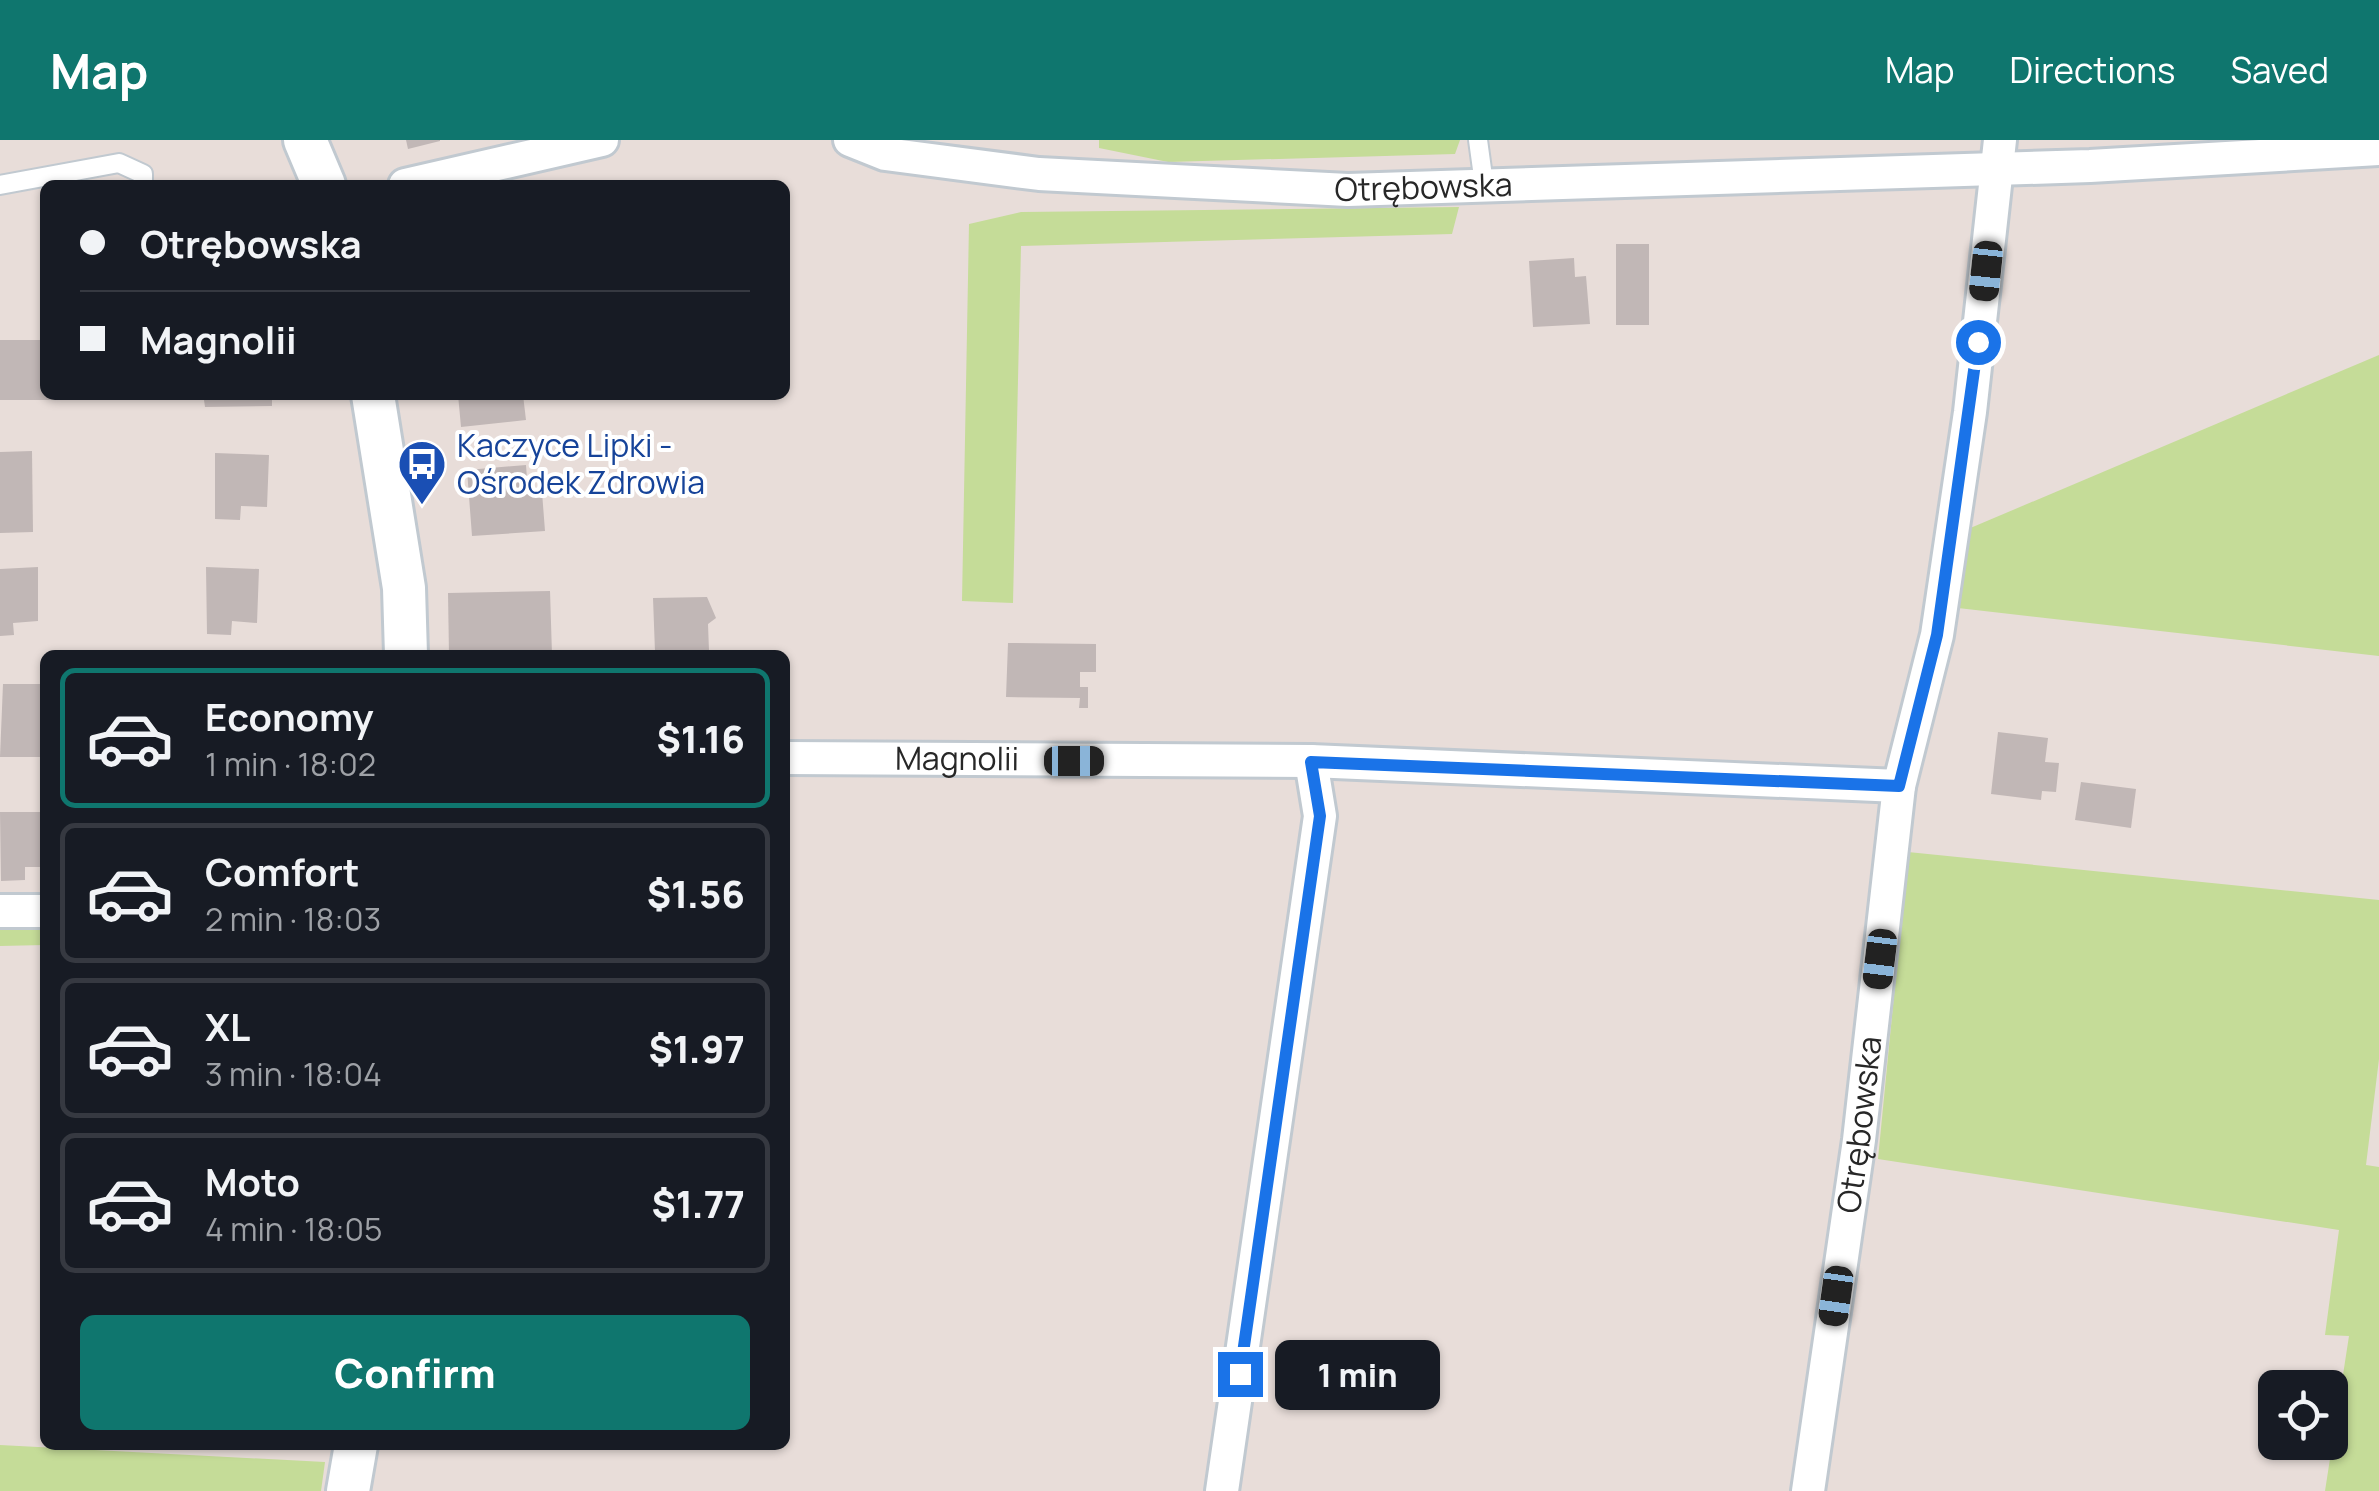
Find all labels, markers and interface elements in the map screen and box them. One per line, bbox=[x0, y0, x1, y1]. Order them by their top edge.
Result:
text: Map bbox=[50, 38, 148, 103]
text: Map bbox=[1885, 46, 1955, 94]
text: Directions bbox=[2010, 46, 2175, 94]
text: Saved bbox=[2230, 46, 2329, 94]
street label: Otrębowska bbox=[1334, 162, 1513, 211]
text: Otrębowska bbox=[140, 217, 362, 269]
car bbox=[1968, 240, 2004, 302]
text: Magnolii bbox=[140, 313, 297, 365]
route start bbox=[1956, 320, 2001, 365]
place label: Kaczyce Lipki - Ośrodek Zdrowia bbox=[457, 423, 705, 504]
bus stop icon: Kaczyce Lipki - Ośrodek Zdrowia bbox=[396, 438, 448, 506]
text: Economy bbox=[205, 690, 374, 742]
icon: car bbox=[85, 693, 175, 783]
text: $1.16 bbox=[656, 712, 745, 764]
street label: Magnolii bbox=[895, 736, 1019, 780]
text: 1 min · 18:02 bbox=[205, 742, 376, 786]
car bbox=[1044, 746, 1104, 776]
text: Comfort bbox=[205, 845, 359, 897]
icon: car bbox=[85, 848, 175, 938]
text: $1.56 bbox=[647, 867, 745, 919]
text: 2 min · 18:03 bbox=[205, 897, 381, 941]
car bbox=[1861, 927, 1899, 991]
text: XL bbox=[205, 1000, 250, 1052]
icon: car bbox=[85, 1003, 175, 1093]
text: $1.97 bbox=[648, 1022, 745, 1074]
street label: Otrębowska bbox=[1826, 1034, 1892, 1216]
text: 3 min · 18:04 bbox=[205, 1052, 382, 1096]
text: Moto bbox=[205, 1155, 300, 1207]
icon: car bbox=[85, 1158, 175, 1248]
text: $1.77 bbox=[651, 1177, 745, 1229]
text: 4 min · 18:05 bbox=[205, 1207, 383, 1251]
car bbox=[1817, 1264, 1855, 1328]
button: Confirm bbox=[80, 1315, 750, 1430]
callout: 1 min bbox=[1275, 1339, 1440, 1409]
route end bbox=[1218, 1352, 1263, 1397]
text: 1 min bbox=[1317, 1353, 1398, 1397]
map controls bbox=[2258, 1370, 2348, 1460]
button: locate bbox=[2258, 1370, 2348, 1460]

